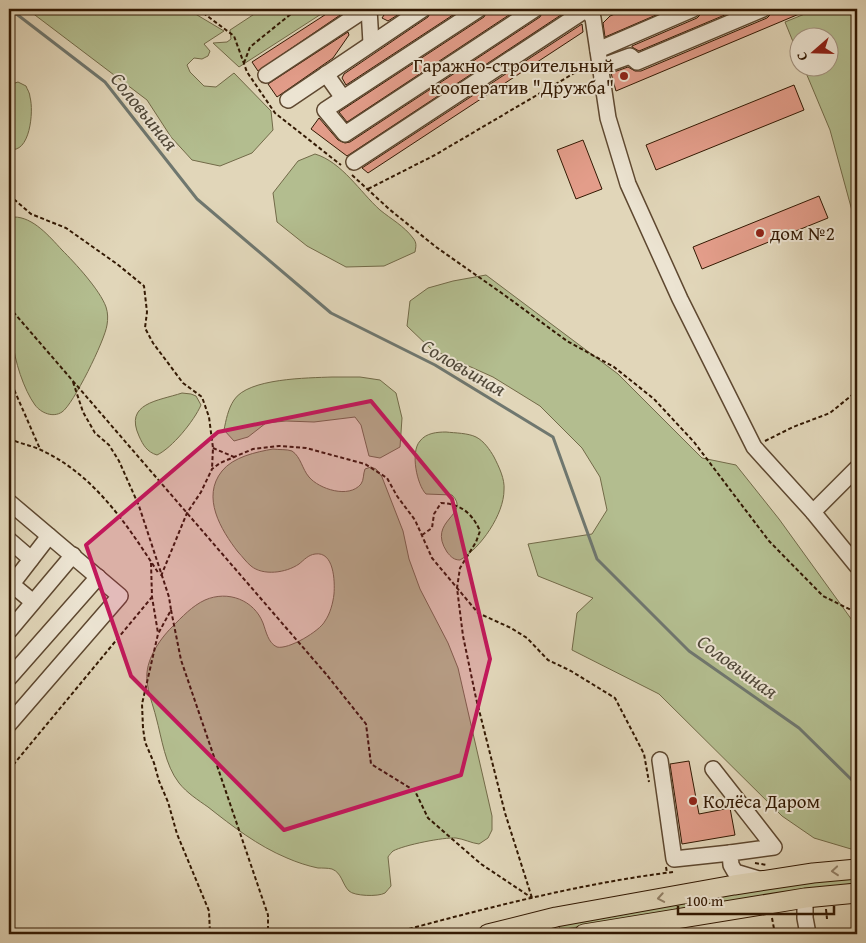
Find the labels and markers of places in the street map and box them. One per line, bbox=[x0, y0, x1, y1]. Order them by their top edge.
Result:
place label: Гаражно-строительный кооператив "Дружба" bbox=[413, 51, 614, 101]
marker: Гаражно-строительный кооператив "Дружба" bbox=[618, 70, 630, 82]
place label: дом №2 bbox=[770, 219, 835, 247]
marker: дом №2 bbox=[754, 227, 766, 239]
place label: Колёса Даром bbox=[703, 787, 820, 815]
marker: Колёса Даром bbox=[687, 795, 699, 807]

